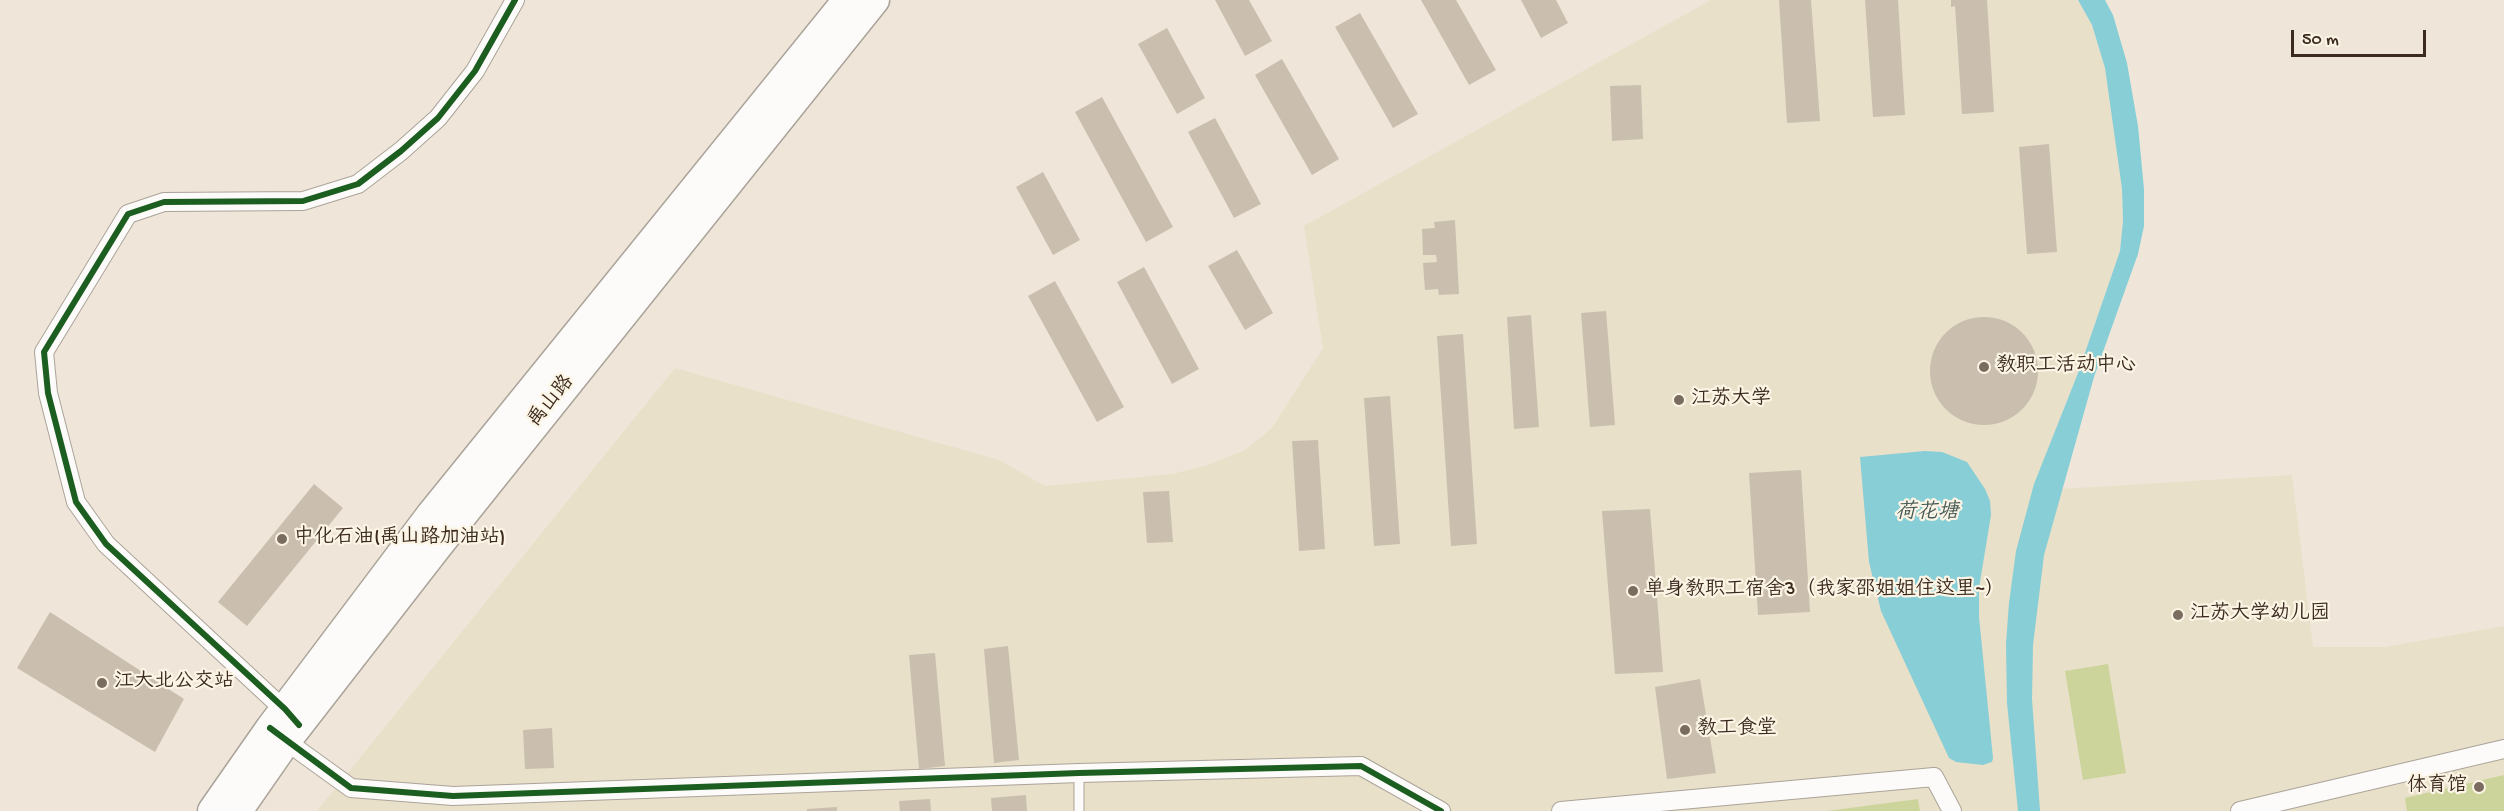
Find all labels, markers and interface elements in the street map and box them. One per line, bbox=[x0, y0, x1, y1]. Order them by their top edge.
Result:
scale bar bbox=[2294, 18, 2429, 56]
text: 50 m bbox=[2302, 30, 2339, 51]
place label: 教职工活动中心 bbox=[1996, 355, 2136, 379]
marker: 教职工活动中心 bbox=[1977, 360, 1991, 374]
street label: 禹山路 bbox=[524, 371, 580, 433]
place label: 江苏大学 bbox=[1691, 388, 1771, 412]
marker: 江苏大学 bbox=[1672, 393, 1686, 407]
water label: 荷花塘 bbox=[1896, 501, 1958, 527]
place label: 中化石油(禹山路加油站) bbox=[294, 527, 505, 551]
marker: 中化石油(禹山路加油站) bbox=[275, 532, 289, 546]
place label: 单身教职工宿舍3（我家邵姐姐住这里~） bbox=[1645, 579, 2005, 603]
marker: 单身教职工宿舍3（我家邵姐姐住这里~） bbox=[1626, 584, 1640, 598]
place label: 江苏大学幼儿园 bbox=[2190, 603, 2330, 627]
marker: 江苏大学幼儿园 bbox=[2171, 608, 2185, 622]
place label: 江大北公交站 bbox=[114, 671, 234, 695]
marker: 江大北公交站 bbox=[95, 676, 109, 690]
place label: 教工食堂 bbox=[1697, 718, 1777, 742]
marker: 教工食堂 bbox=[1678, 723, 1692, 737]
place label: 体育馆 bbox=[2407, 775, 2467, 799]
marker: 体育馆 bbox=[2472, 780, 2486, 794]

